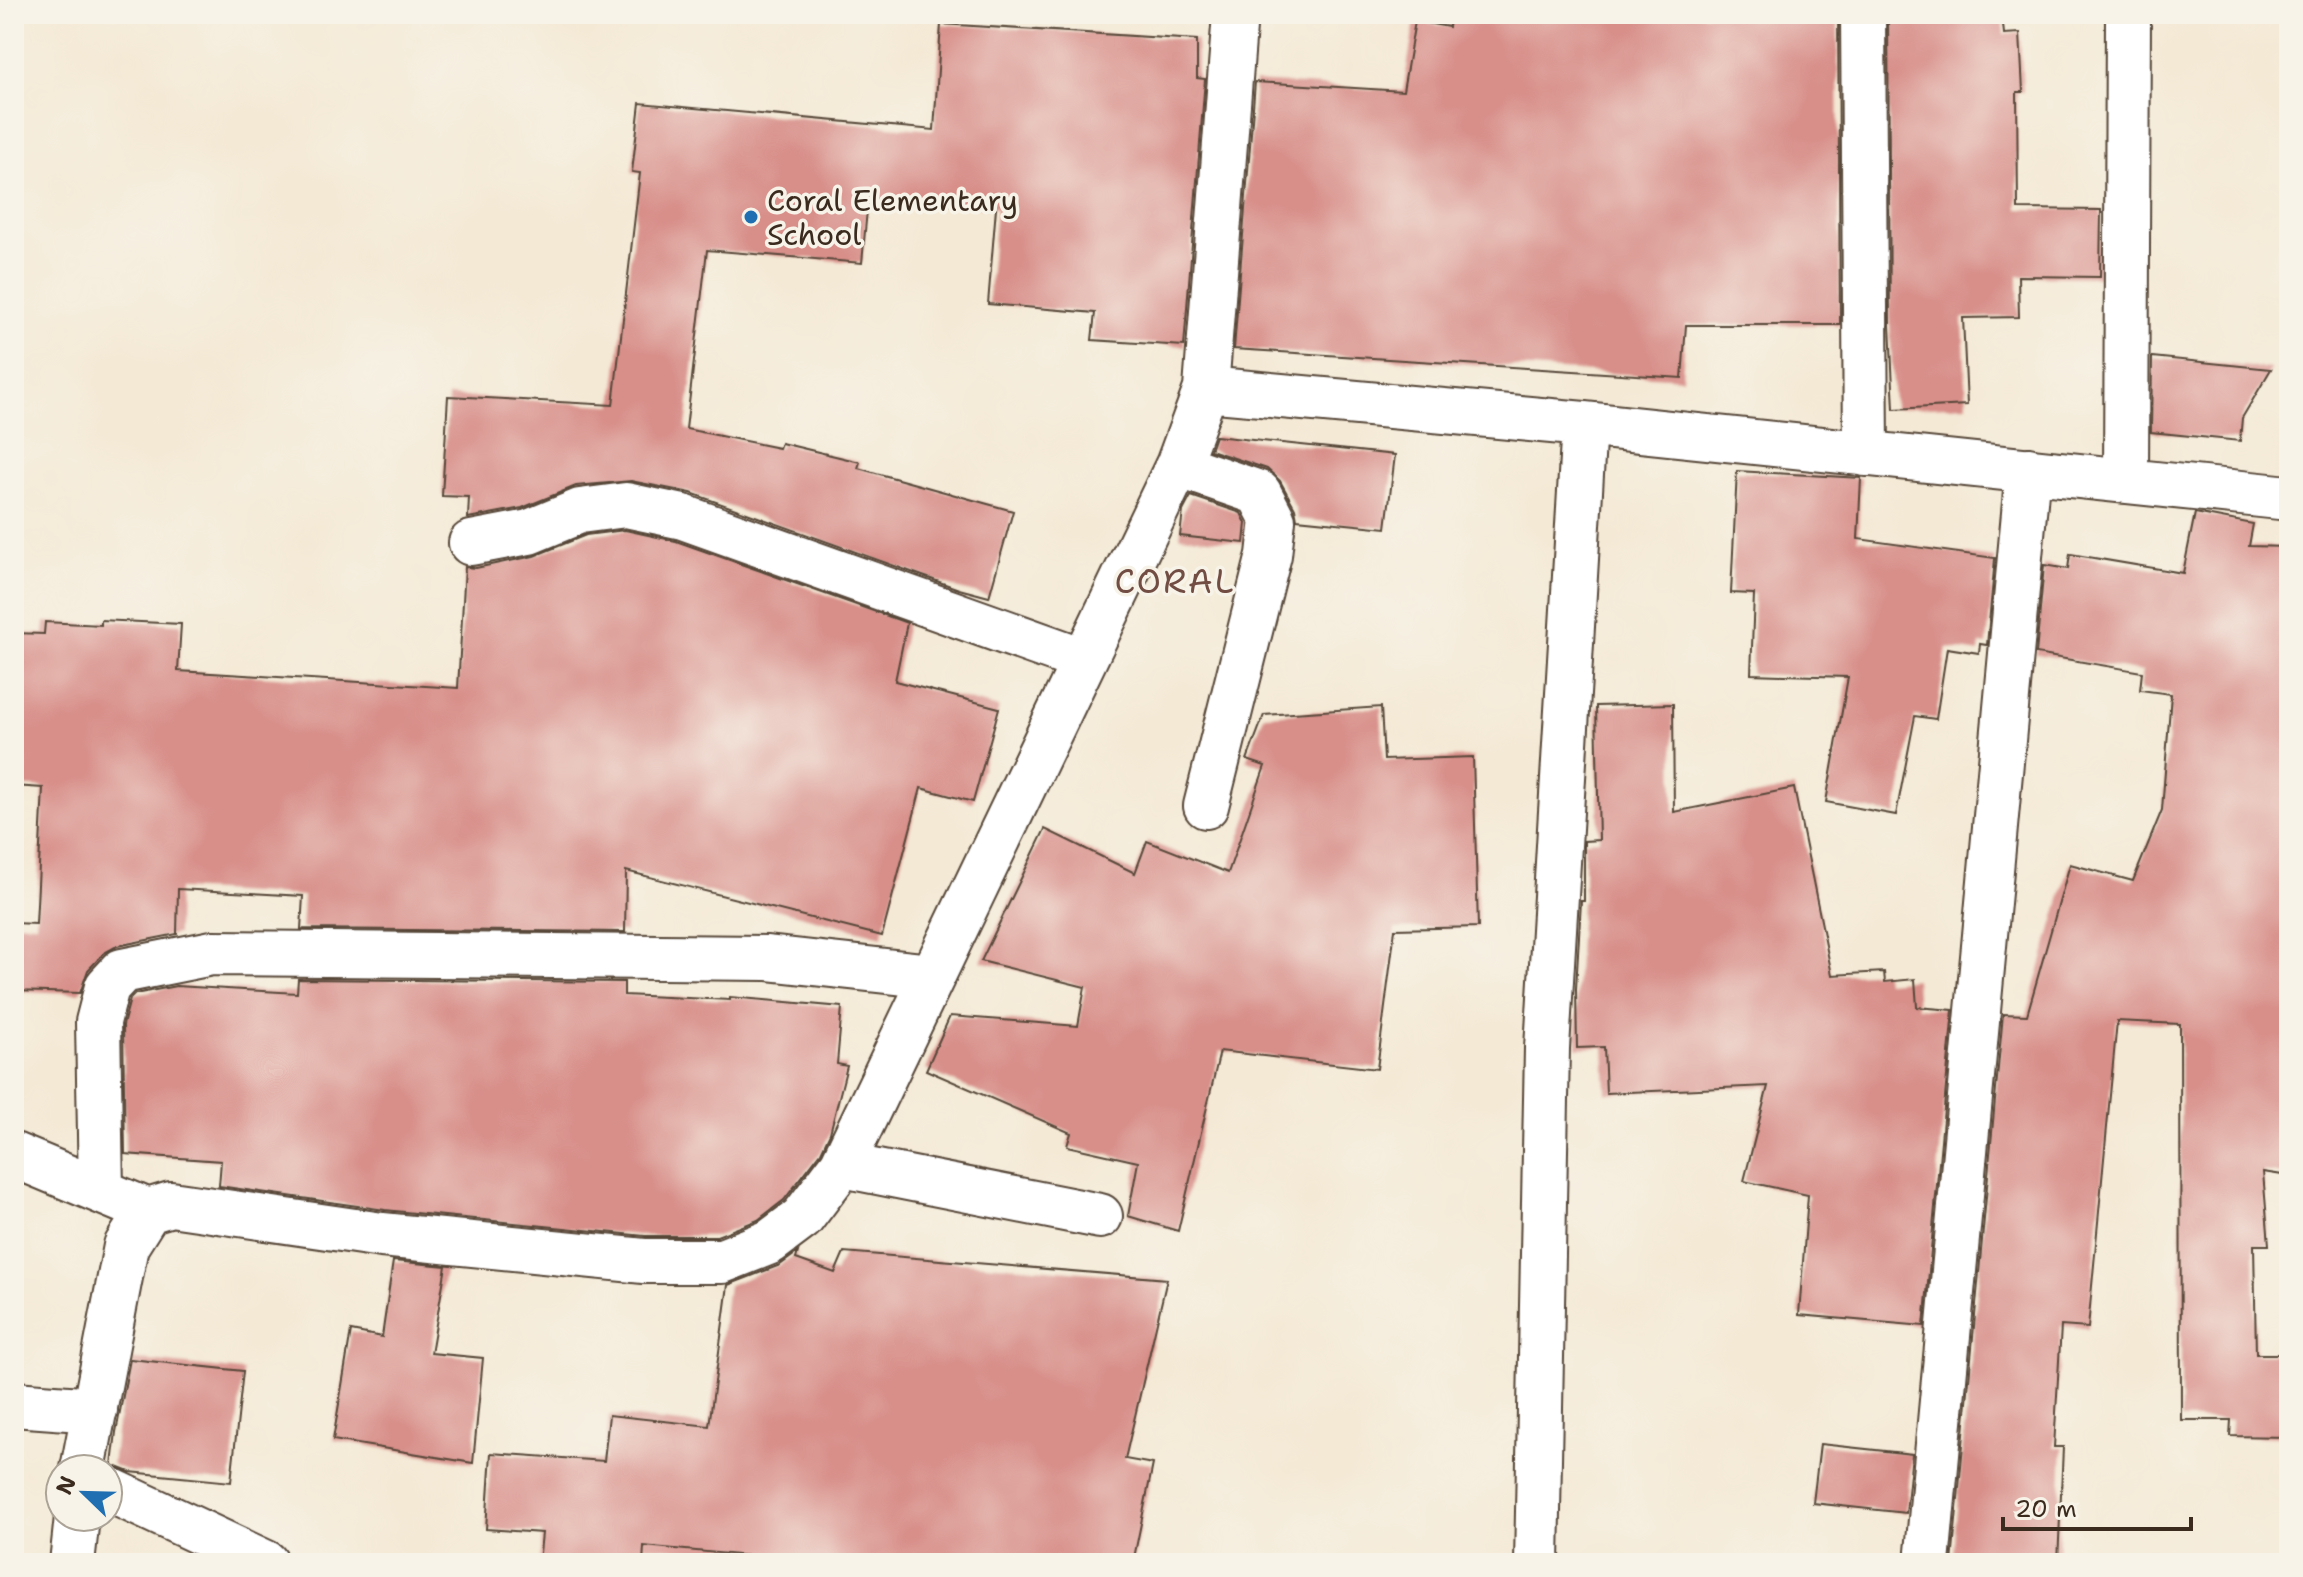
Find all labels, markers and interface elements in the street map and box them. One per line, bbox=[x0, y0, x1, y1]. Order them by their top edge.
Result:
place label: Coral Elementary School bbox=[767, 180, 1018, 255]
marker: Coral Elementary School bbox=[742, 208, 760, 226]
district label: CORAL bbox=[1114, 558, 1236, 604]
north arrow bbox=[44, 1453, 124, 1533]
text: N bbox=[49, 1472, 83, 1499]
scale bar bbox=[2003, 1481, 2191, 1531]
text: 20 m bbox=[2015, 1493, 2077, 1525]

